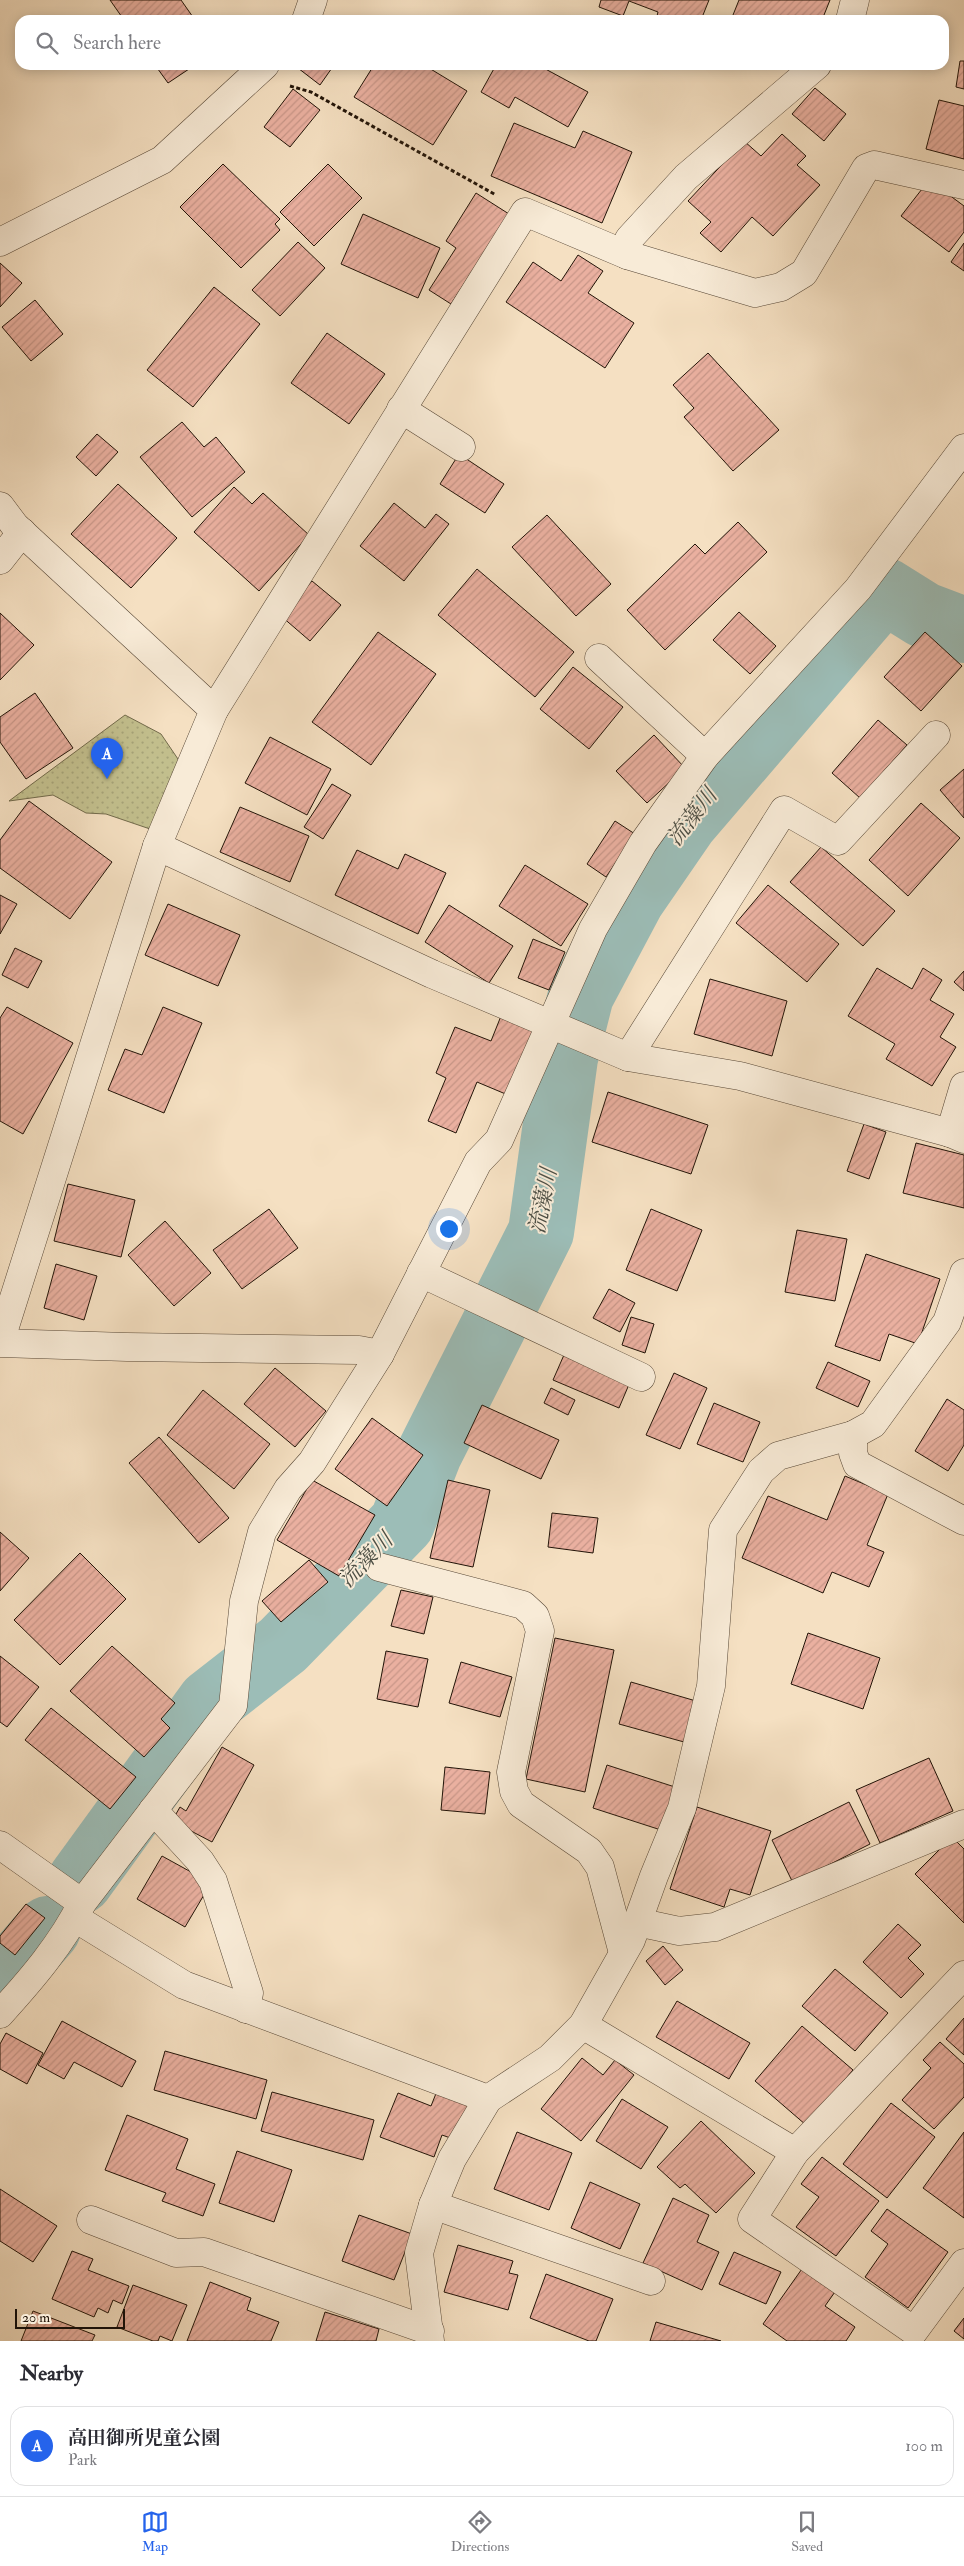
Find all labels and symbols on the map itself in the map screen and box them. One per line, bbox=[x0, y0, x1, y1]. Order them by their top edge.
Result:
pin: A bbox=[91, 738, 123, 779]
water label: 流藻川 bbox=[661, 781, 725, 852]
water label: 流藻川 bbox=[523, 1164, 563, 1236]
your location bbox=[436, 1216, 462, 1242]
water label: 流藻川 bbox=[333, 1525, 400, 1593]
scale bar bbox=[15, 2306, 125, 2329]

